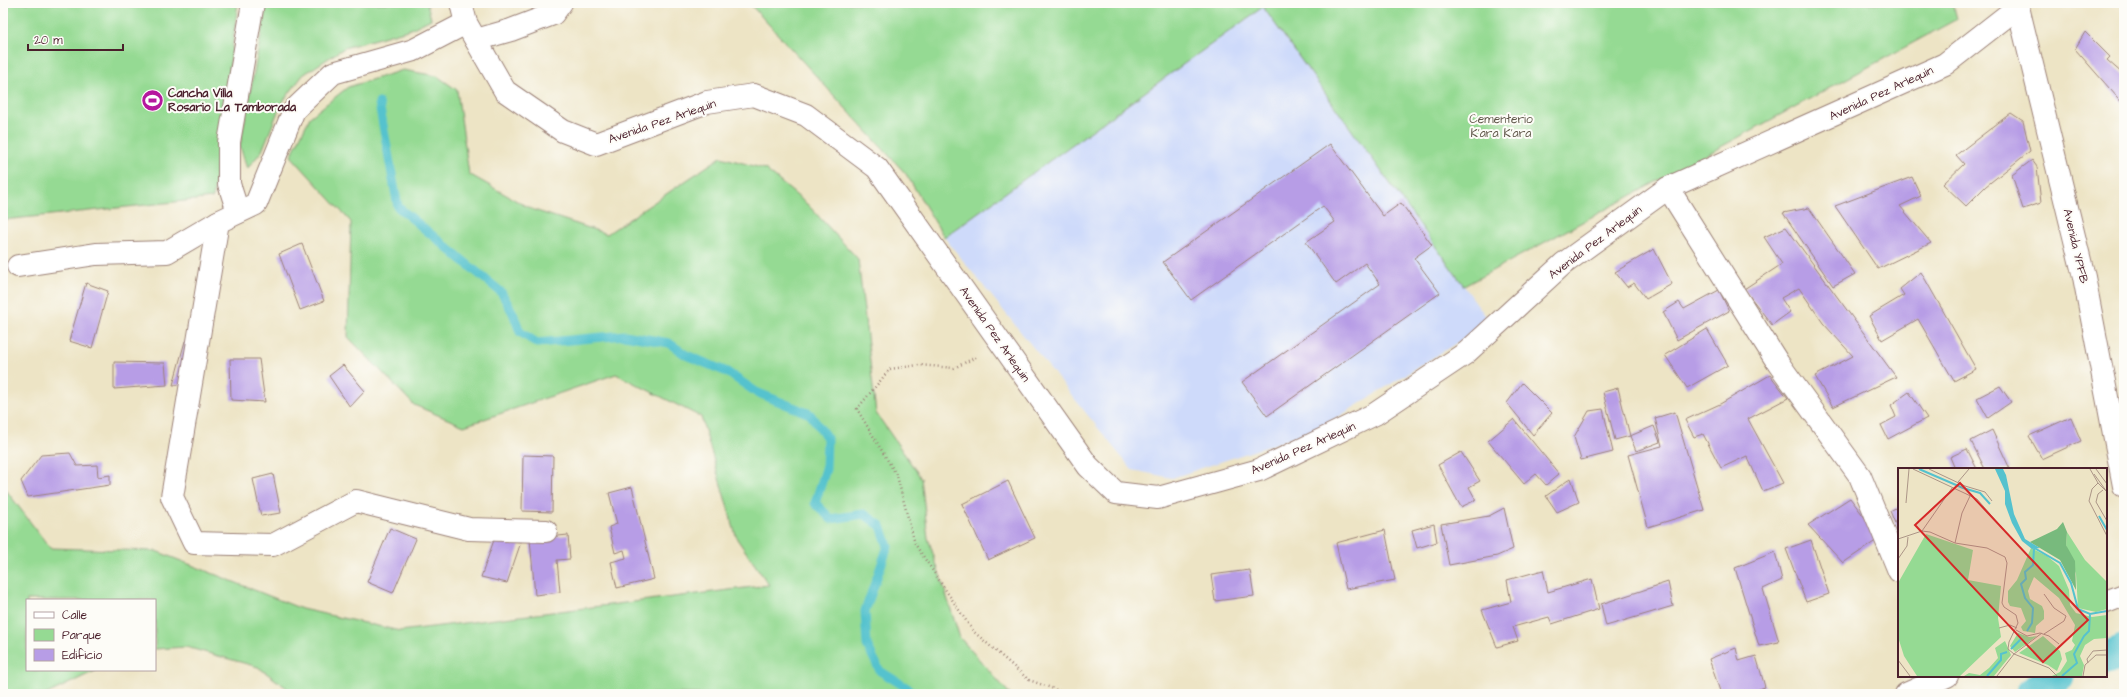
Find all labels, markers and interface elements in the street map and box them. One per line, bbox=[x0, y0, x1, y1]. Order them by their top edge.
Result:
scale bar bbox=[28, 26, 123, 52]
text: 20 m bbox=[34, 32, 63, 49]
street label: Avenida Pez Arlequin bbox=[1826, 62, 1936, 125]
place label: Cancha Villa Rosario La Tamborada bbox=[168, 85, 297, 116]
sports icon: Cancha Villa Rosario La Tamborada bbox=[140, 87, 166, 113]
street label: Avenida Pez Arlequin bbox=[606, 95, 718, 148]
park label: Cementerio K'ara K'ara bbox=[1469, 111, 1533, 142]
street label: Avenida Pez Arlequin bbox=[1545, 202, 1646, 283]
street label: Avenida YPFB bbox=[2059, 207, 2092, 286]
street label: Avenida Pez Arlequin bbox=[955, 283, 1034, 385]
street label: Avenida Pez Arlequin bbox=[1248, 418, 1358, 479]
inset map bbox=[1898, 468, 2107, 677]
legend bbox=[26, 599, 156, 671]
text: Calle bbox=[62, 607, 87, 624]
text: Parque bbox=[62, 627, 102, 644]
text: Edificio bbox=[62, 647, 102, 664]

